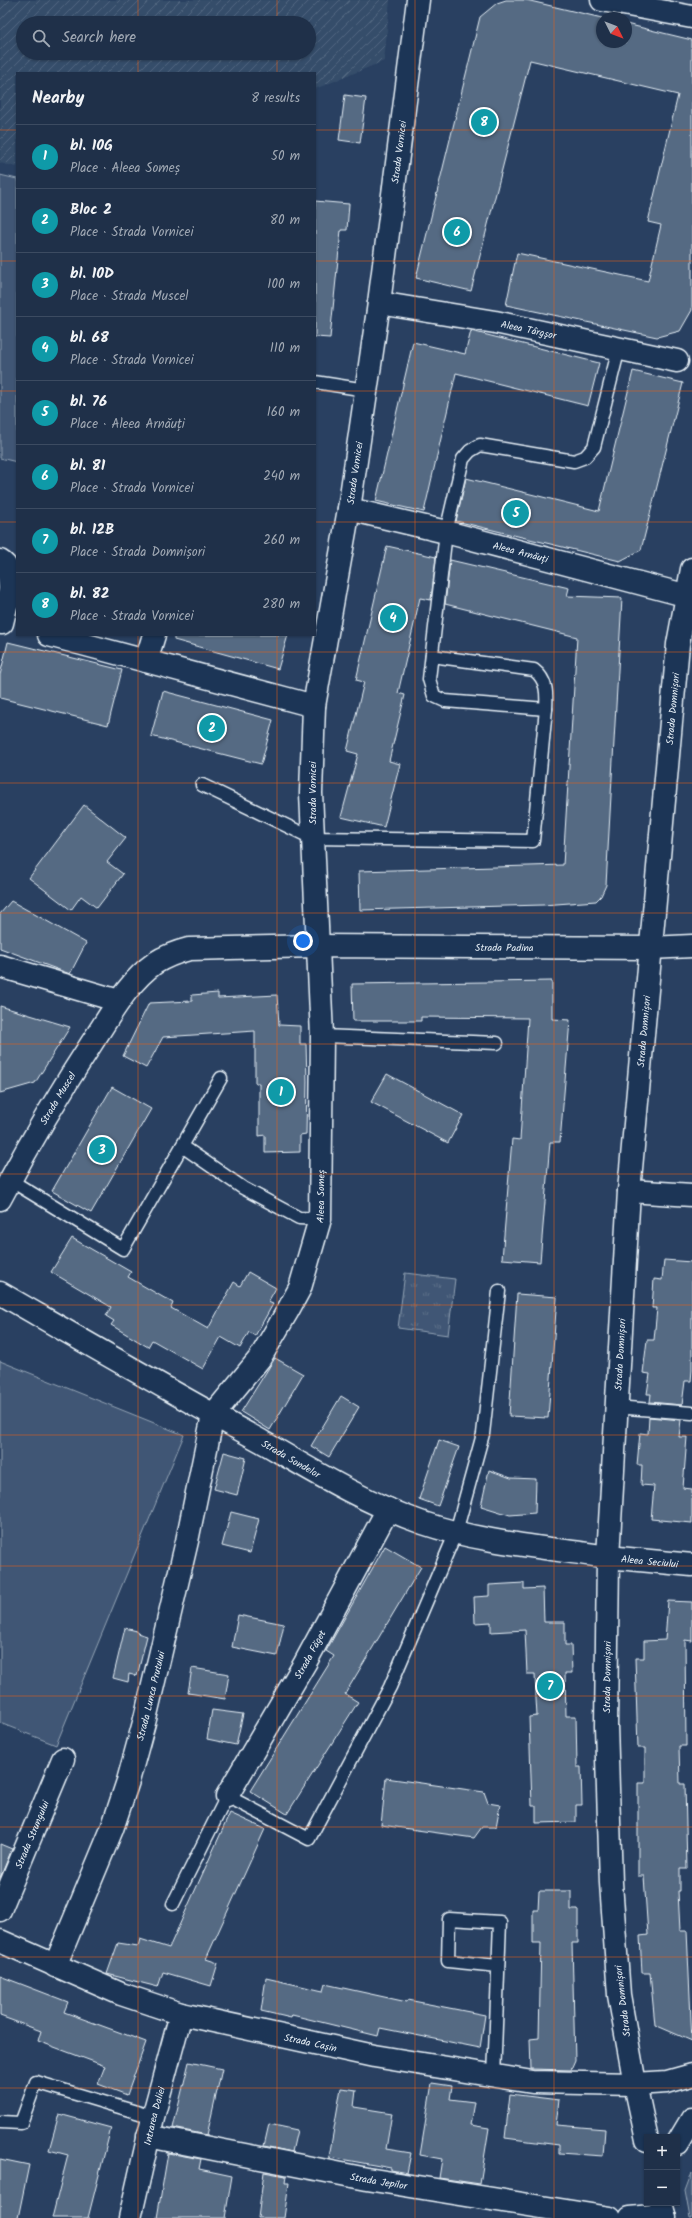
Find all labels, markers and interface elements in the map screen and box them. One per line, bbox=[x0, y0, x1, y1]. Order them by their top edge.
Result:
north arrow bbox=[596, 12, 632, 48]
search box bbox=[16, 16, 316, 60]
text: Search here bbox=[62, 26, 136, 50]
icon: search bbox=[30, 27, 52, 49]
text: Nearby bbox=[32, 85, 84, 112]
text: 8 results bbox=[251, 88, 300, 109]
pin: 8 bbox=[471, 107, 497, 137]
street label: Strada Vornicei bbox=[387, 119, 411, 184]
text: bl. 10G bbox=[70, 134, 113, 158]
text: 1 bbox=[43, 146, 47, 167]
text: 50 m bbox=[271, 146, 300, 167]
text: Place · Aleea Someș bbox=[70, 158, 180, 179]
text: Bloc 2 bbox=[70, 198, 112, 222]
text: 2 bbox=[41, 210, 49, 231]
text: 80 m bbox=[270, 210, 300, 231]
pin: 6 bbox=[444, 217, 470, 247]
text: Place · Strada Vornicei bbox=[70, 222, 193, 243]
text: bl. 10D bbox=[70, 262, 114, 286]
text: 3 bbox=[41, 274, 49, 295]
text: 100 m bbox=[267, 274, 300, 295]
text: Place · Strada Muscel bbox=[70, 286, 188, 307]
street label: Aleea Târgșor bbox=[499, 316, 558, 344]
text: bl. 68 bbox=[70, 326, 109, 350]
text: 4 bbox=[41, 338, 49, 359]
text: 110 m bbox=[270, 338, 300, 359]
text: Place · Strada Vornicei bbox=[70, 350, 193, 371]
text: bl. 76 bbox=[70, 390, 107, 414]
text: 5 bbox=[42, 402, 48, 423]
text: 160 m bbox=[267, 402, 300, 423]
text: Place · Aleea Arnăuți bbox=[70, 414, 185, 435]
street label: Strada Vornicei bbox=[343, 440, 368, 505]
text: bl. 81 bbox=[70, 454, 105, 478]
text: 6 bbox=[41, 466, 49, 487]
text: 240 m bbox=[263, 466, 300, 487]
text: Place · Strada Vornicei bbox=[70, 478, 193, 499]
pin: 5 bbox=[503, 498, 529, 528]
text: bl. 12B bbox=[70, 518, 114, 542]
text: 7 bbox=[42, 530, 48, 551]
text: 260 m bbox=[263, 530, 300, 551]
street label: Aleea Arnăuți bbox=[491, 538, 550, 568]
text: Place · Strada Domnișori bbox=[70, 542, 205, 563]
text: bl. 82 bbox=[70, 582, 109, 606]
text: 8 bbox=[41, 594, 49, 615]
text: 280 m bbox=[263, 594, 300, 615]
pin: 4 bbox=[380, 603, 406, 633]
text: Place · Strada Vornicei bbox=[70, 606, 193, 627]
street label: Strada Domnișori bbox=[662, 671, 684, 745]
pin: 2 bbox=[199, 713, 225, 743]
street label: Strada Vornicei bbox=[305, 761, 321, 825]
your location bbox=[293, 931, 313, 951]
street label: Strada Padina bbox=[475, 940, 534, 956]
street label: Strada Domnișori bbox=[633, 994, 656, 1068]
street label: Strada Muscel bbox=[36, 1069, 81, 1128]
pin: 1 bbox=[268, 1077, 294, 1107]
pin: 3 bbox=[89, 1135, 115, 1165]
street label: Aleea Someș bbox=[312, 1169, 330, 1225]
street label: Strada Domnișori bbox=[611, 1317, 631, 1391]
street label: Strada Sondelor bbox=[258, 1436, 324, 1483]
street label: Aleea Seciului bbox=[620, 1551, 680, 1573]
street label: Strada Făget bbox=[290, 1627, 330, 1682]
street label: Strada Domnișori bbox=[599, 1640, 616, 1713]
street label: Strada Lunca Prutului bbox=[132, 1649, 170, 1743]
pin: 7 bbox=[537, 1671, 563, 1701]
street label: Strada Strungului bbox=[11, 1797, 54, 1871]
street label: Strada Domnișori bbox=[611, 1964, 635, 2038]
street label: Strada Cașin bbox=[283, 2030, 338, 2057]
street label: Intrarea Daliei bbox=[140, 2084, 170, 2147]
map controls bbox=[644, 2134, 680, 2206]
button: + bbox=[644, 2134, 680, 2170]
street label: Strada Jepilor bbox=[349, 2169, 409, 2194]
button: − bbox=[644, 2170, 680, 2206]

